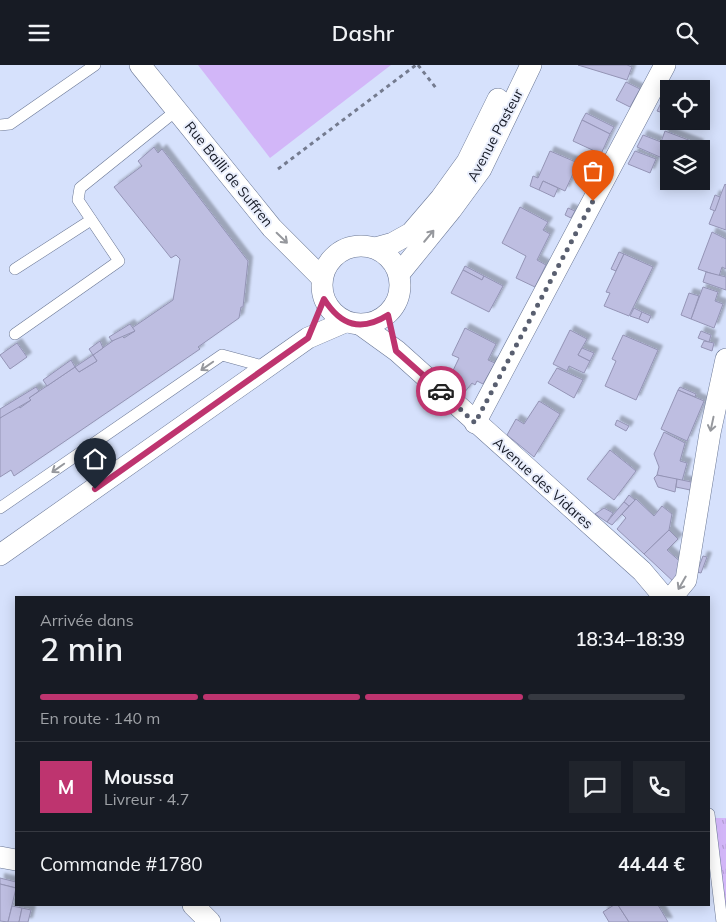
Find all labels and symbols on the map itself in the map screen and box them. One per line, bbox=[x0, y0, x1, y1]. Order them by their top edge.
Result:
street label: Avenue Pasteur bbox=[463, 85, 527, 184]
street label: Rue Bailli de Suffren bbox=[181, 118, 277, 230]
pin bbox=[572, 150, 614, 201]
one-way arrow bbox=[424, 230, 435, 243]
one-way arrow bbox=[276, 232, 288, 244]
one-way arrow bbox=[200, 361, 214, 371]
courier bbox=[416, 366, 466, 416]
one-way arrow bbox=[707, 415, 716, 431]
street label: Avenue des Vidares bbox=[489, 433, 597, 533]
pin bbox=[74, 438, 116, 489]
one-way arrow bbox=[52, 463, 66, 473]
one-way arrow bbox=[677, 575, 687, 589]

